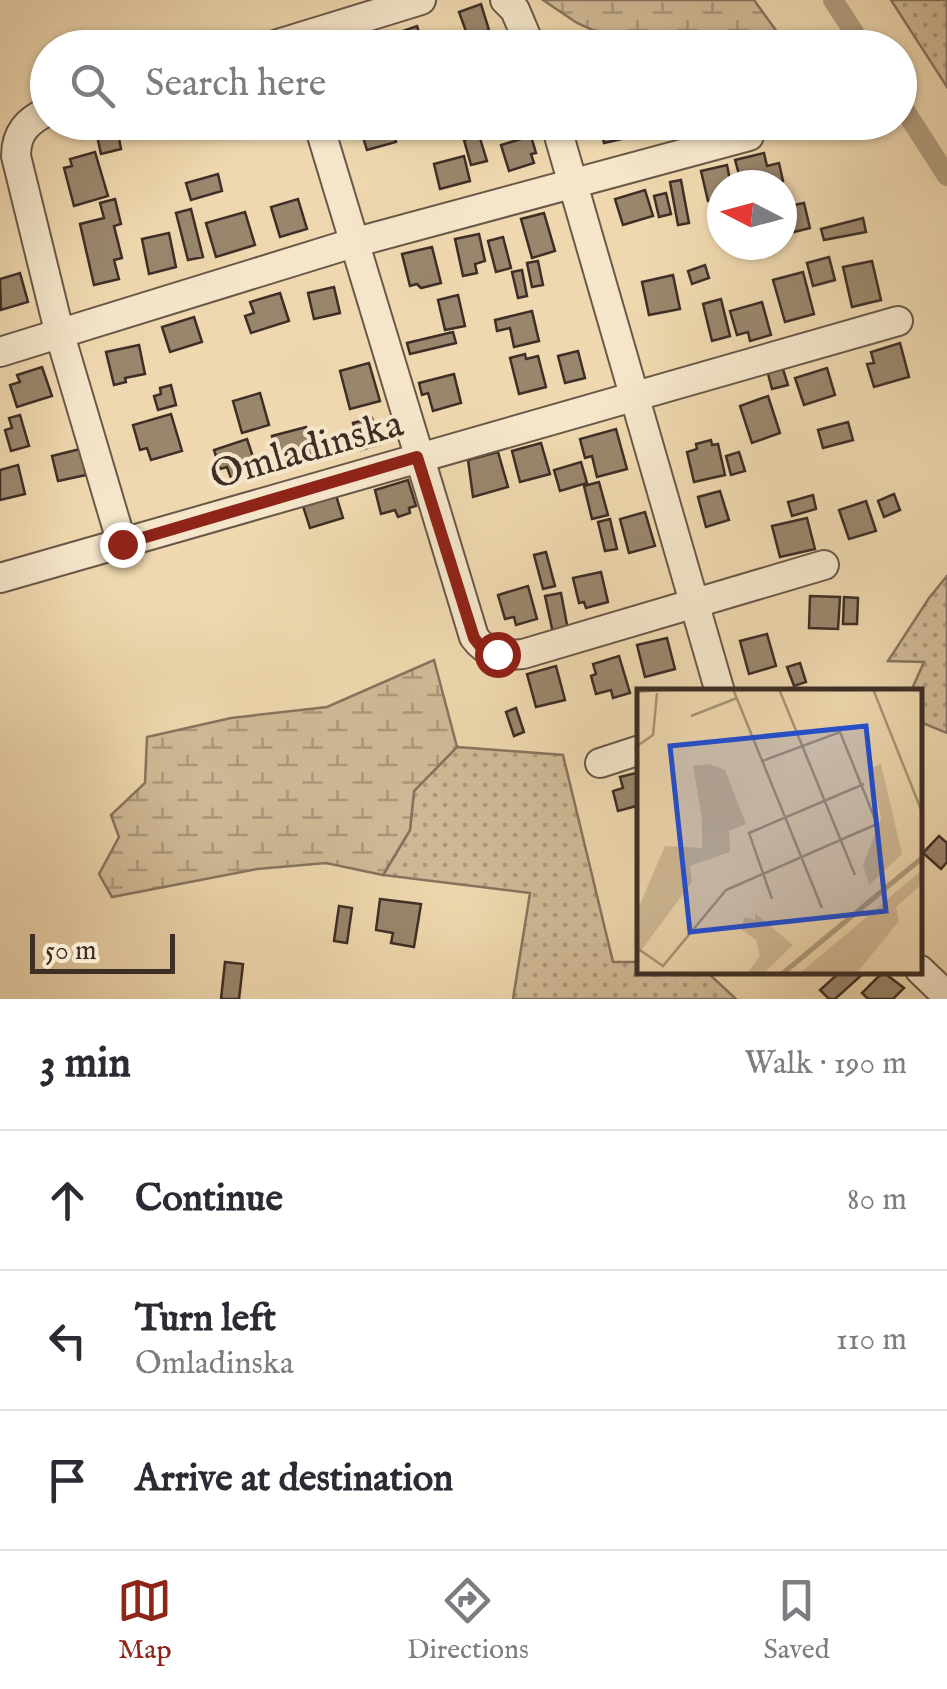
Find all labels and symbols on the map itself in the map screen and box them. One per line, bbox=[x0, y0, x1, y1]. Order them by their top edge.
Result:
north arrow bbox=[707, 170, 797, 260]
street label: Omladinska bbox=[205, 399, 410, 503]
route end bbox=[100, 522, 146, 568]
route start bbox=[475, 632, 521, 678]
inset map bbox=[637, 689, 922, 974]
scale bar bbox=[30, 929, 175, 974]

